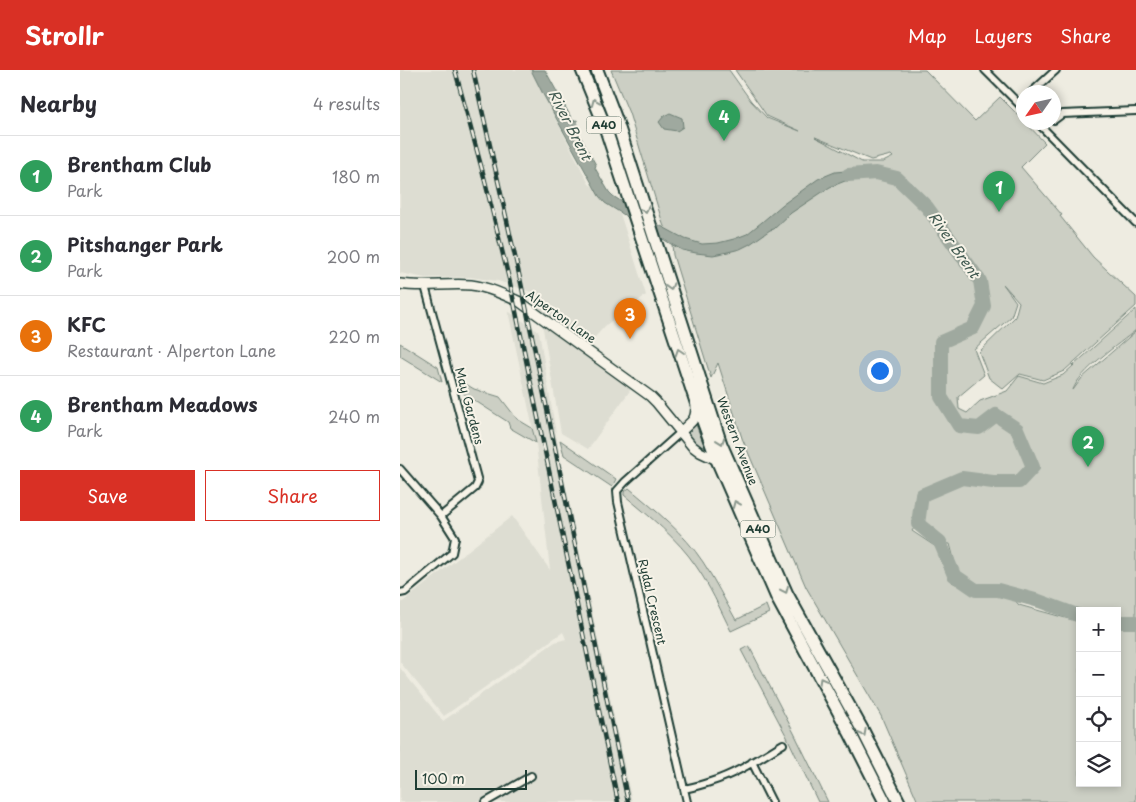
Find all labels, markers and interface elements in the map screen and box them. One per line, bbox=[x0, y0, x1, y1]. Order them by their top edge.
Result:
text: Strollr bbox=[25, 17, 104, 53]
text: Map bbox=[908, 22, 947, 49]
text: Layers bbox=[975, 22, 1032, 49]
text: Share bbox=[1060, 22, 1111, 49]
north arrow bbox=[1016, 85, 1061, 130]
water label: River Brent bbox=[544, 86, 598, 166]
text: Nearby bbox=[20, 87, 97, 119]
text: 4 results bbox=[313, 91, 380, 115]
one-way arrow bbox=[591, 98, 601, 107]
pin: 4 bbox=[708, 100, 740, 141]
road number: A40 bbox=[586, 116, 622, 134]
text: Brentham Club bbox=[67, 150, 212, 178]
text: 1 bbox=[32, 164, 40, 188]
text: 180 m bbox=[332, 164, 380, 188]
pin: 1 bbox=[983, 171, 1015, 212]
text: Park bbox=[67, 178, 103, 202]
one-way arrow bbox=[640, 205, 650, 213]
water label: River Brent bbox=[924, 207, 986, 284]
text: Pitshanger Park bbox=[67, 230, 223, 258]
text: 2 bbox=[30, 244, 42, 268]
text: 200 m bbox=[327, 244, 380, 268]
text: Park bbox=[67, 258, 103, 282]
one-way arrow bbox=[665, 282, 675, 290]
street label: Alperton Lane bbox=[523, 285, 601, 347]
pin: 3 bbox=[614, 298, 646, 339]
text: KFC bbox=[67, 310, 106, 338]
text: 3 bbox=[31, 324, 41, 348]
text: 220 m bbox=[329, 324, 380, 348]
text: Restaurant · Alperton Lane bbox=[67, 338, 276, 362]
one-way arrow bbox=[675, 348, 685, 356]
your location bbox=[867, 358, 893, 384]
street label: May Gardens bbox=[451, 365, 489, 447]
text: Brentham Meadows bbox=[67, 390, 258, 418]
street label: Western Avenue bbox=[713, 394, 763, 488]
text: 4 bbox=[31, 404, 41, 428]
text: 240 m bbox=[328, 404, 380, 428]
text: Park bbox=[67, 418, 103, 442]
pin: 2 bbox=[1072, 426, 1104, 467]
one-way arrow bbox=[715, 436, 725, 445]
button: Save bbox=[20, 470, 195, 521]
button: Share bbox=[205, 470, 380, 521]
one-way arrow bbox=[731, 500, 742, 509]
road number: A40 bbox=[740, 520, 776, 538]
street label: Rydal Crescent bbox=[634, 557, 672, 647]
one-way arrow bbox=[779, 585, 789, 594]
map controls bbox=[1076, 607, 1121, 787]
button: + bbox=[1076, 607, 1121, 652]
button: − bbox=[1076, 652, 1121, 697]
one-way arrow bbox=[818, 678, 828, 687]
button: locate bbox=[1076, 697, 1121, 742]
one-way arrow bbox=[857, 727, 867, 736]
button: layers bbox=[1076, 742, 1121, 787]
scale bar bbox=[415, 767, 528, 790]
text: 100 m bbox=[422, 768, 465, 789]

